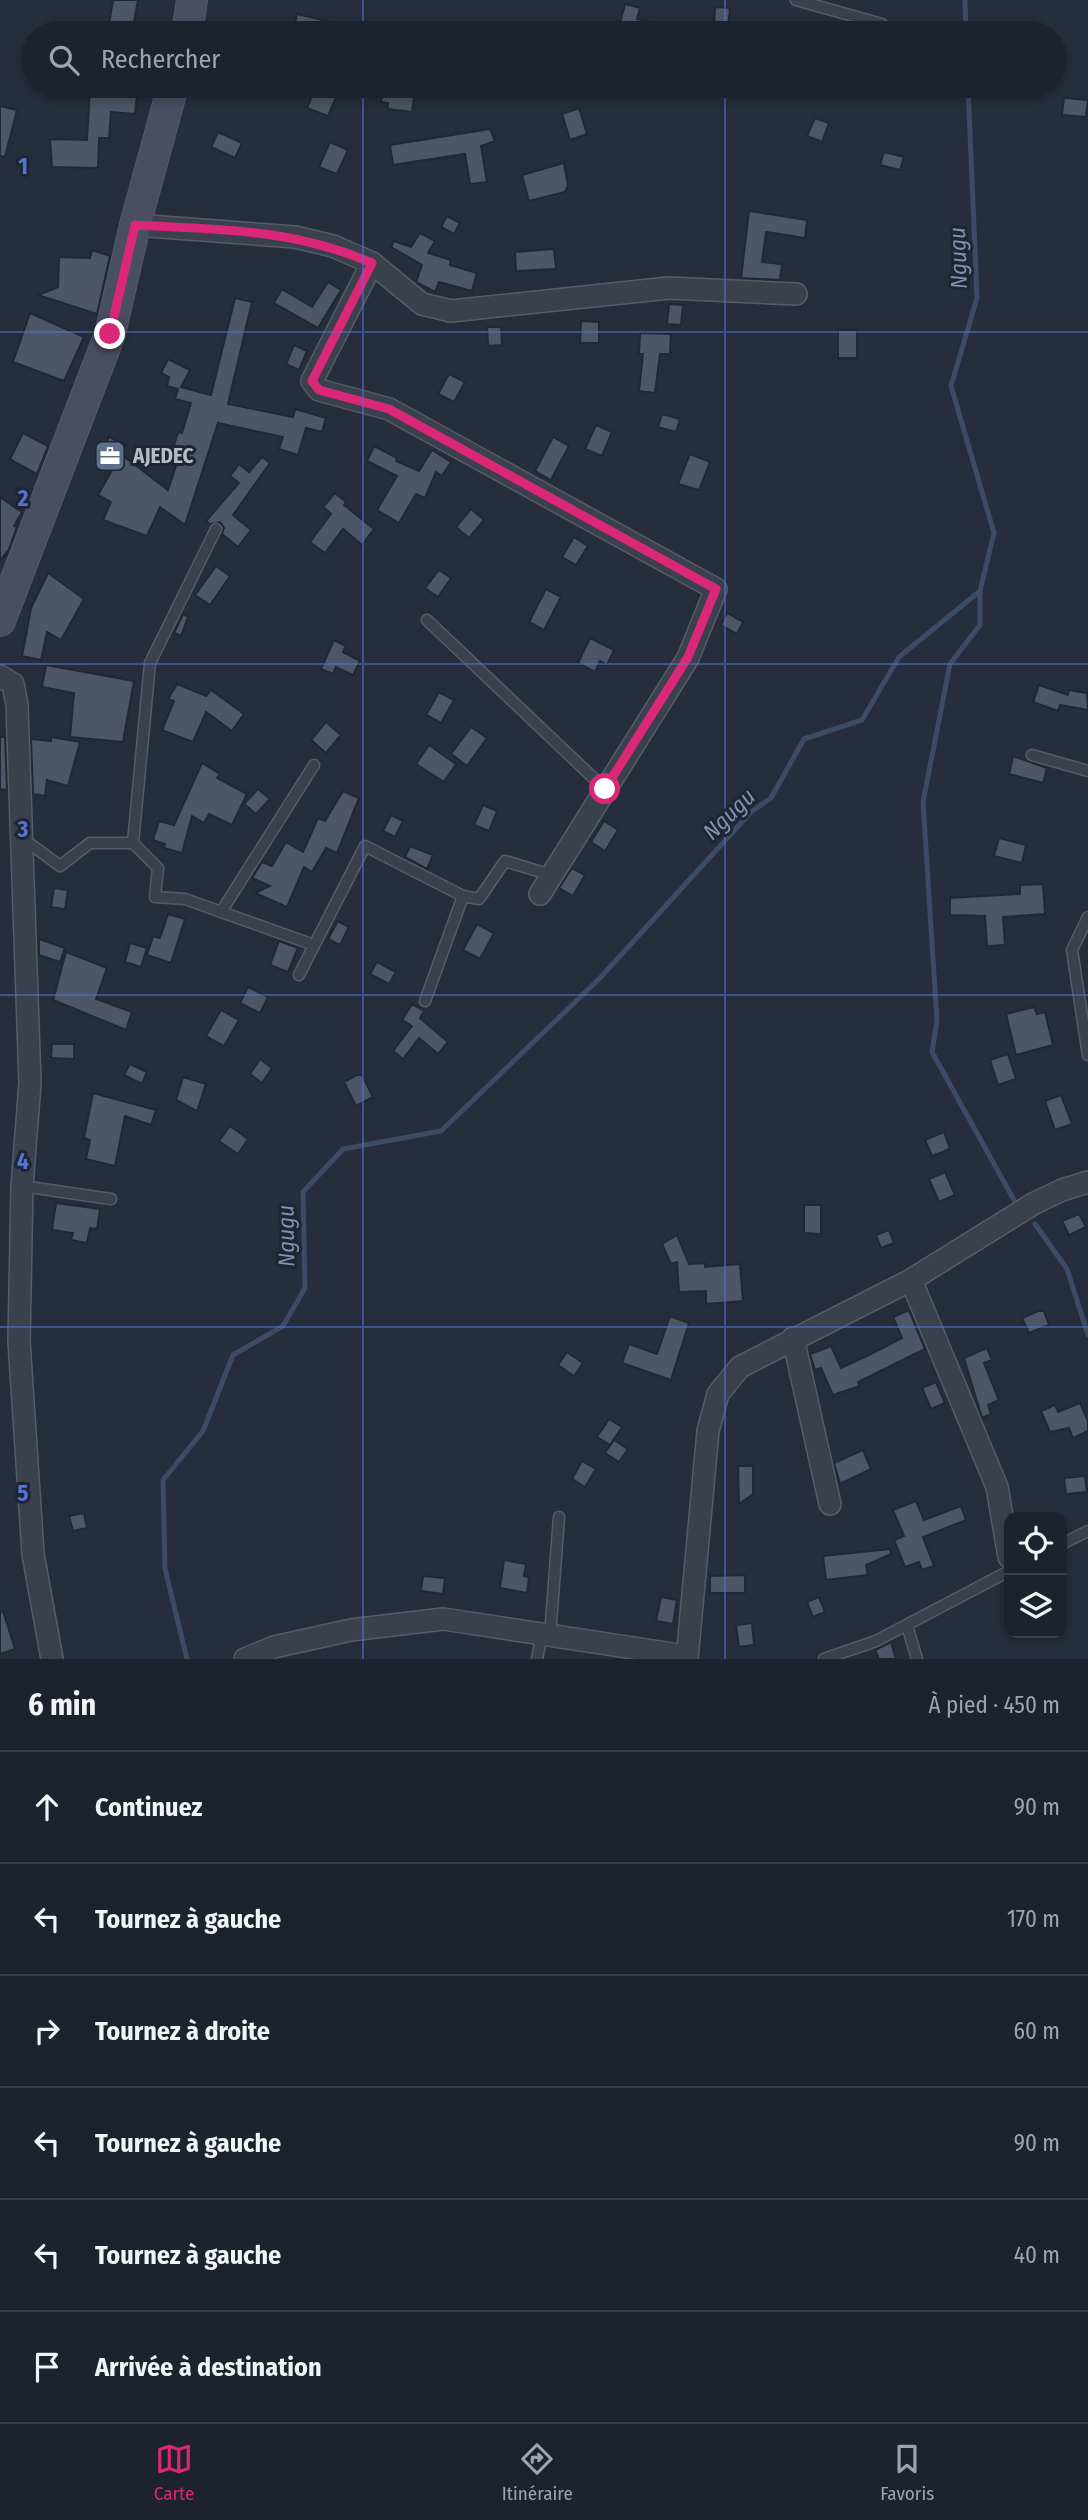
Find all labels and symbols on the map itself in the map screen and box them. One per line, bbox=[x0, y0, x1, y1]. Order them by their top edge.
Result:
text: 1 bbox=[18, 152, 28, 180]
water label: Ngugu bbox=[943, 227, 973, 289]
route end bbox=[94, 318, 125, 349]
office icon: AJEDEC bbox=[93, 439, 127, 473]
place label: AJEDEC bbox=[132, 443, 194, 469]
text: 2 bbox=[17, 484, 29, 512]
route start bbox=[589, 773, 620, 804]
water label: Ngugu bbox=[697, 782, 761, 846]
text: 3 bbox=[17, 815, 29, 843]
text: 4 bbox=[17, 1147, 29, 1175]
water label: Ngugu bbox=[271, 1205, 301, 1267]
text: 5 bbox=[17, 1479, 29, 1507]

